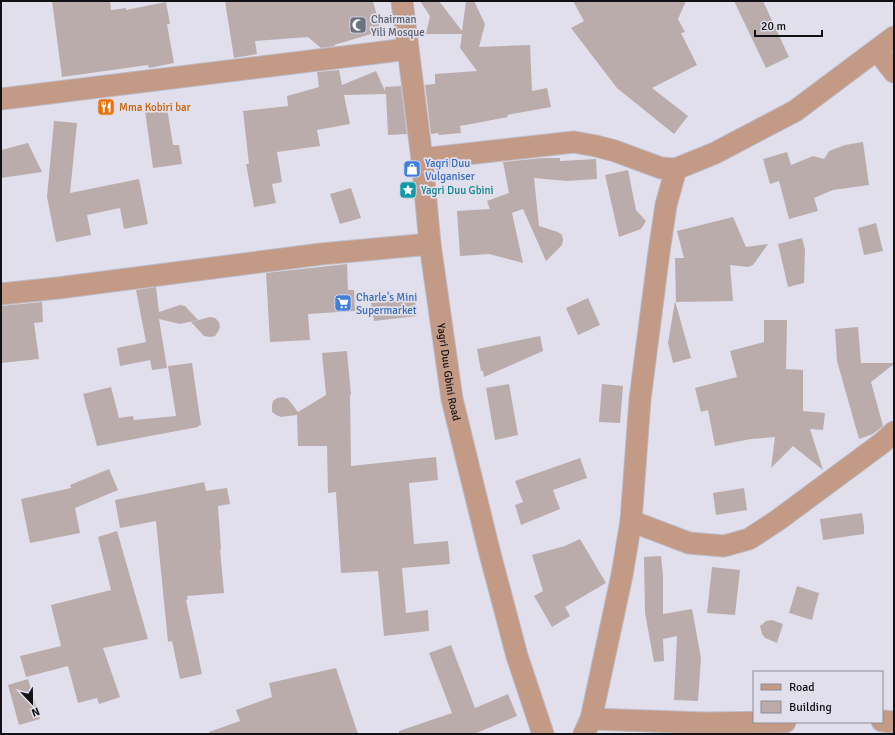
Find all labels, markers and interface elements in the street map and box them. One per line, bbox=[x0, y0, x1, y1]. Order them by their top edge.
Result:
scale bar bbox=[755, 12, 822, 38]
place label: Chairman Yili Mosque bbox=[371, 13, 425, 39]
mosque icon: Chairman Yili Mosque bbox=[348, 15, 368, 35]
text: 20 m bbox=[761, 19, 786, 34]
restaurant icon: Mma Kobiri bar bbox=[96, 97, 116, 117]
place label: Mma Kobiri bar bbox=[119, 101, 191, 114]
place label: Yagri Duu Vulganiser bbox=[425, 157, 475, 183]
shop icon: Yagri Duu Vulganiser bbox=[402, 159, 422, 179]
place icon: Yagri Duu Gbini bbox=[398, 180, 418, 200]
place label: Yagri Duu Gbini bbox=[421, 184, 493, 197]
place label: Charle's Mini Supermarket bbox=[356, 291, 417, 317]
supermarket icon: Charle's Mini Supermarket bbox=[333, 293, 353, 313]
street label: Yagri Duu Gbini Road bbox=[435, 322, 464, 422]
legend bbox=[753, 671, 883, 723]
text: Road bbox=[789, 680, 815, 695]
north arrow bbox=[12, 683, 52, 723]
text: Building bbox=[789, 700, 832, 715]
text: N bbox=[30, 704, 42, 719]

